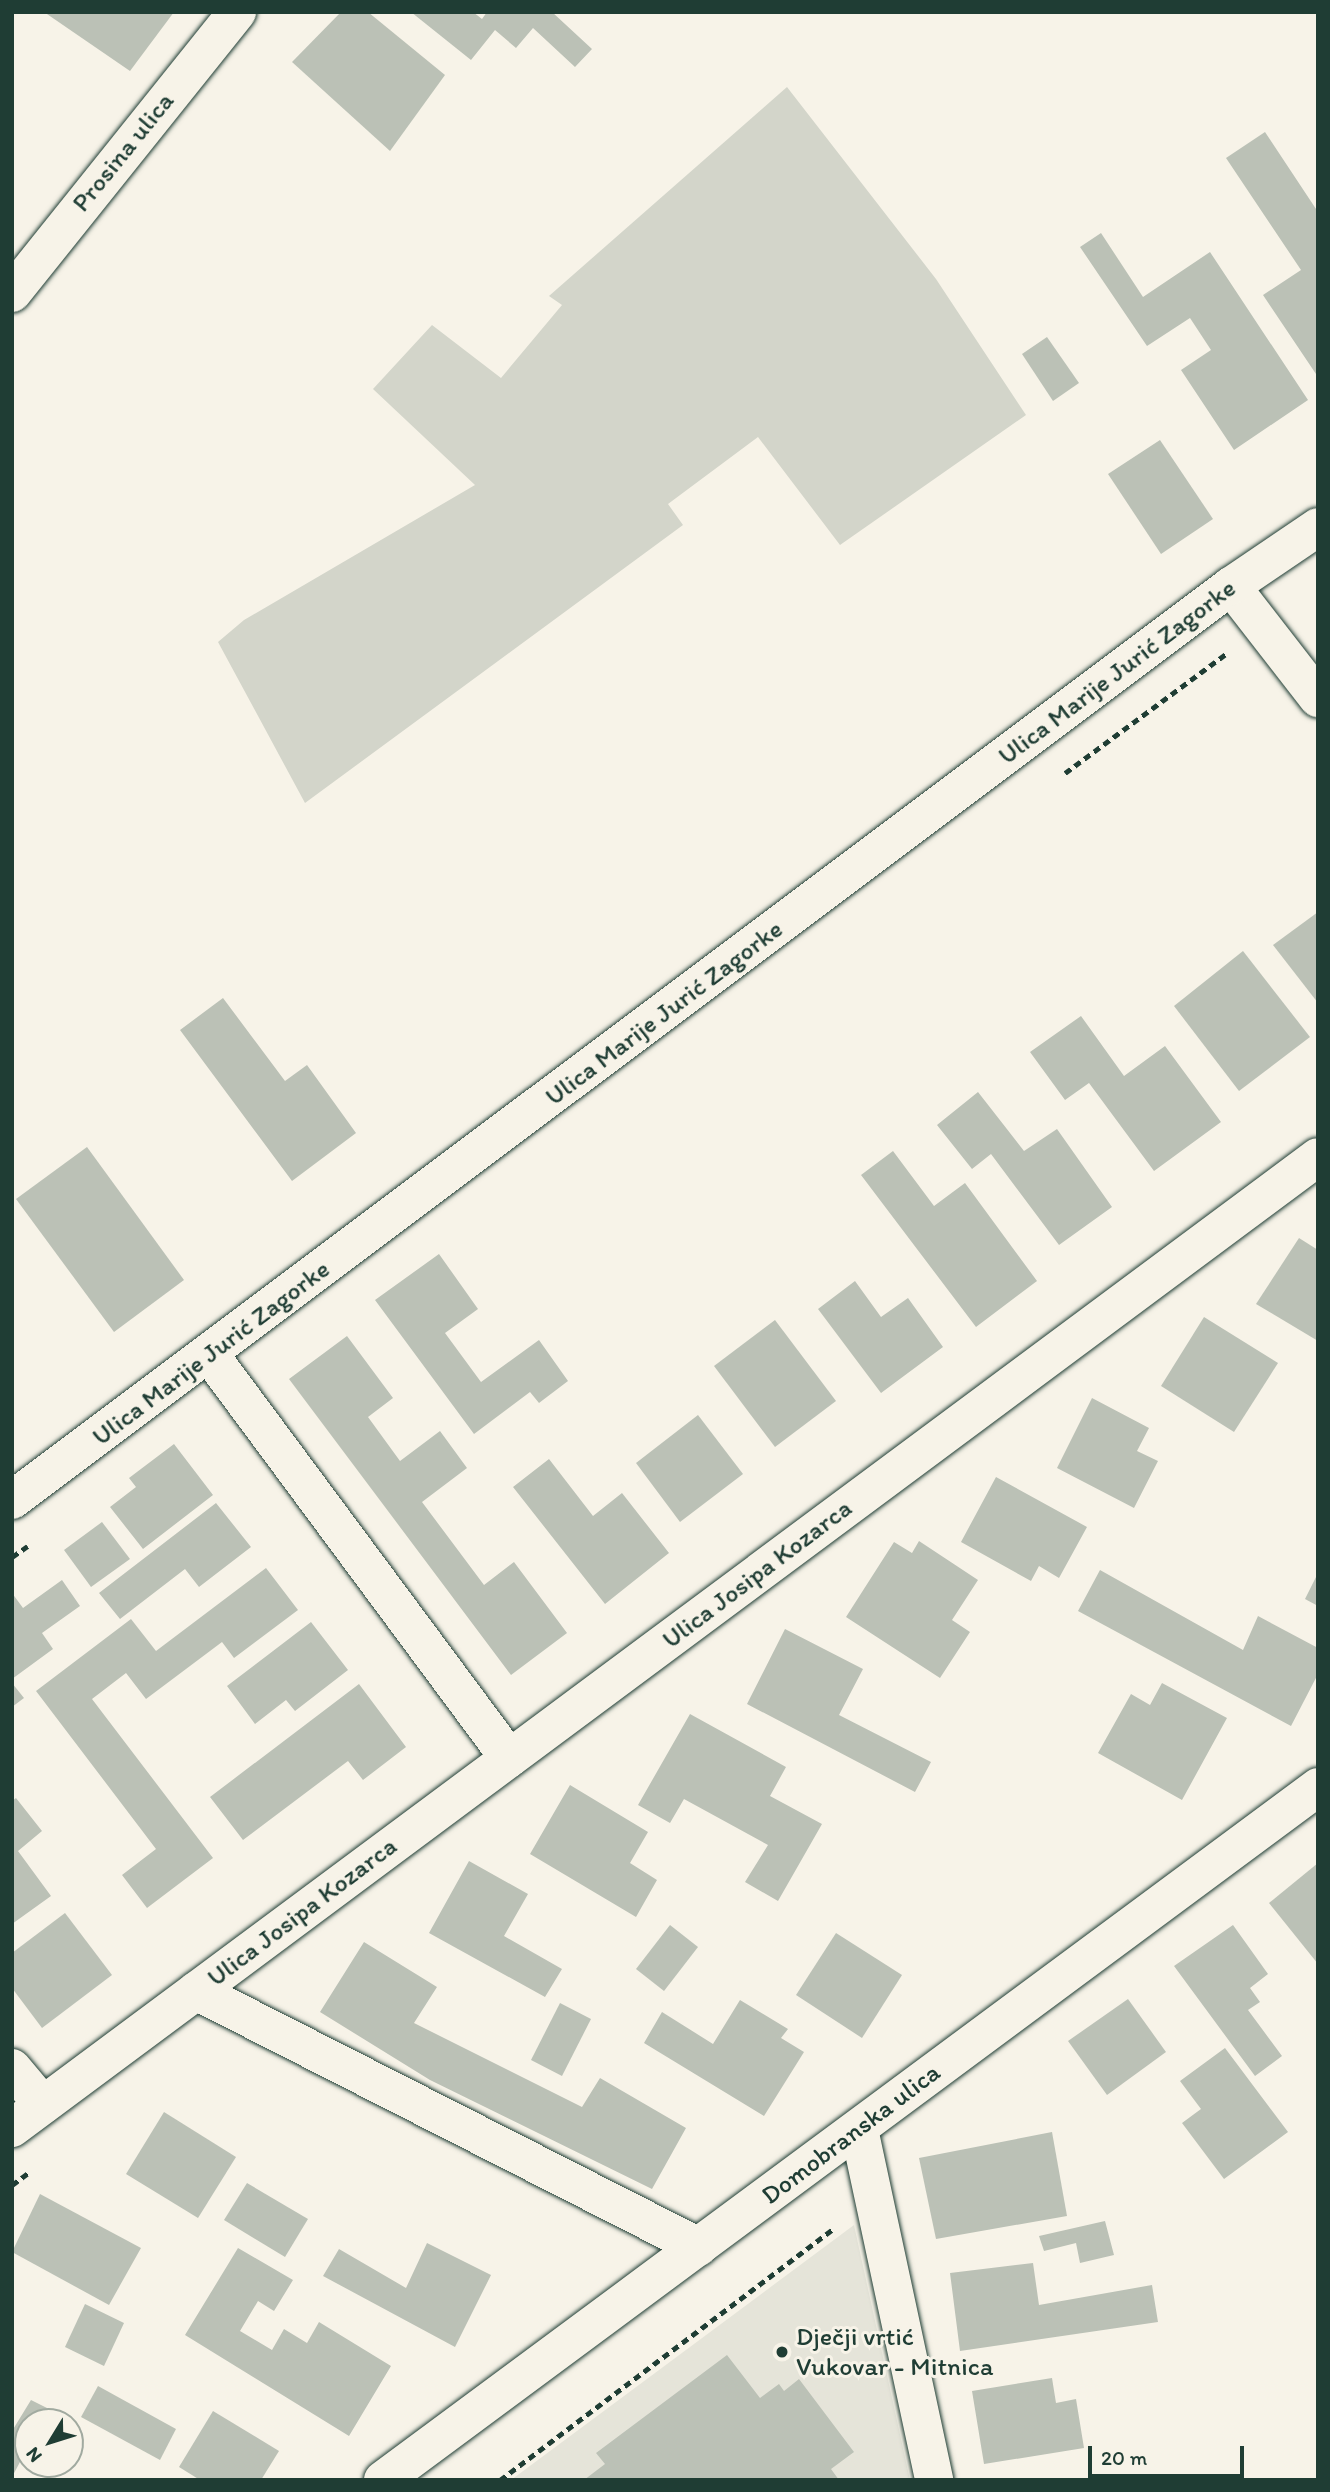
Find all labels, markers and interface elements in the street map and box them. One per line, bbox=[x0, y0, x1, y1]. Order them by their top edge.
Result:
street label: Prosina ulica bbox=[65, 86, 181, 218]
street label: Ulica Marije Jurić Zagorke bbox=[992, 572, 1242, 772]
street label: Ulica Marije Jurić Zagorke bbox=[539, 913, 789, 1113]
street label: Ulica Marije Jurić Zagorke bbox=[86, 1253, 336, 1453]
street label: Ulica Josipa Kozarca bbox=[657, 1493, 857, 1655]
street label: Ulica Josipa Kozarca bbox=[202, 1831, 402, 1993]
street label: Domobranska ulica bbox=[755, 2057, 947, 2211]
place label: Dječji vrtić Vukovar - Mitnica bbox=[796, 2321, 993, 2382]
marker: Dječji vrtić Vukovar - Mitnica bbox=[774, 2344, 790, 2360]
north arrow bbox=[14, 2408, 84, 2478]
scale bar bbox=[1092, 2432, 1248, 2476]
text: N bbox=[21, 2443, 47, 2467]
text: 20 m bbox=[1101, 2445, 1147, 2470]

